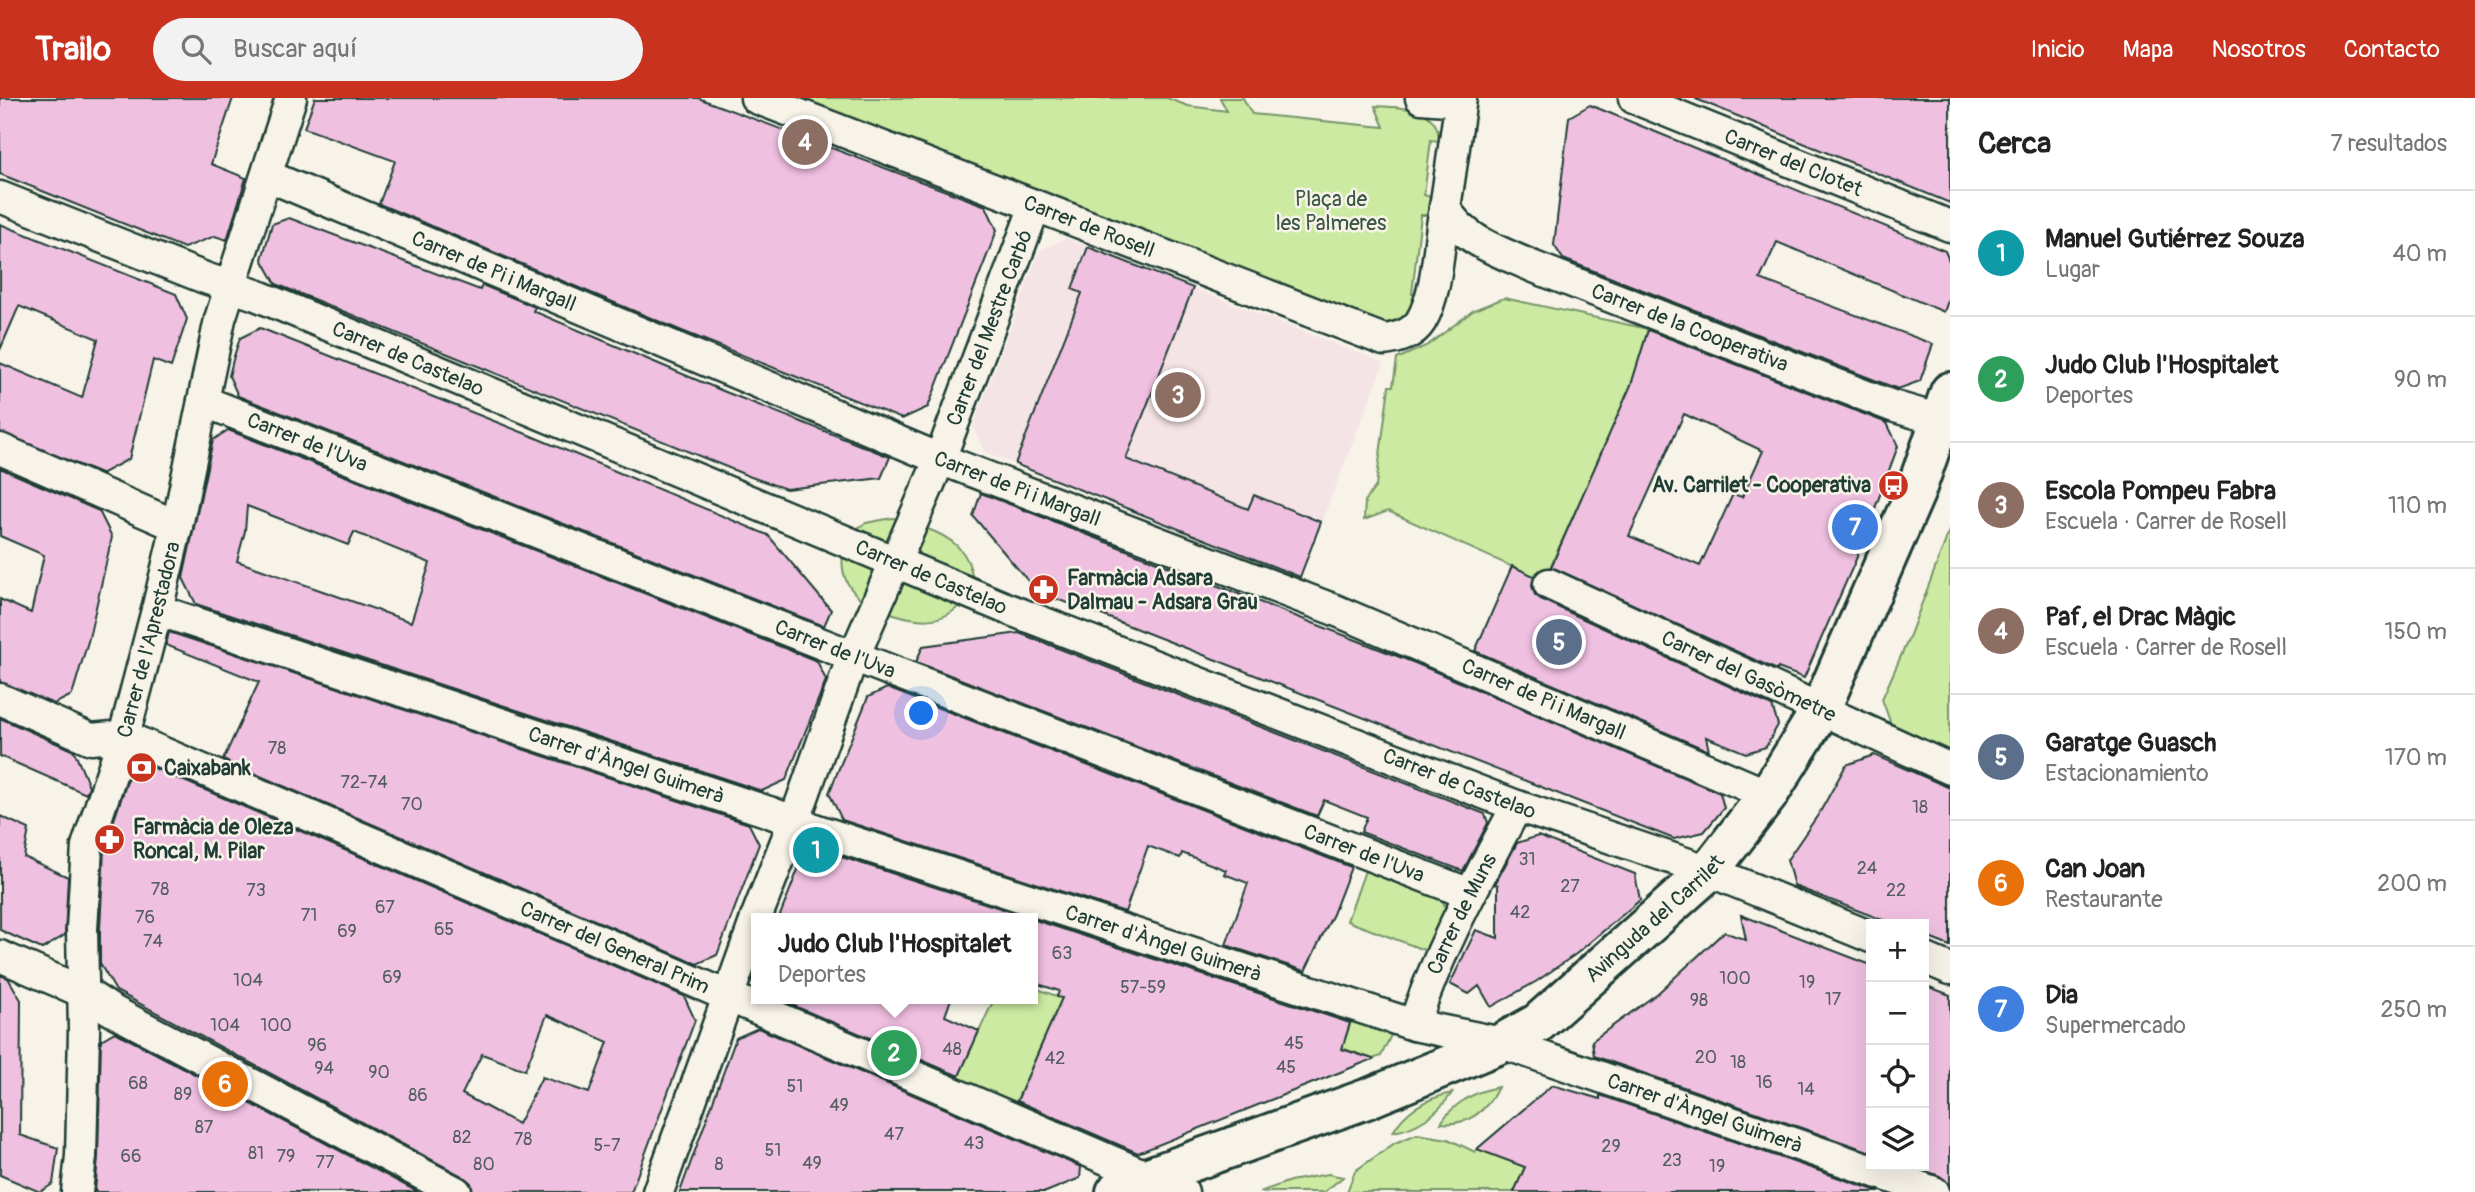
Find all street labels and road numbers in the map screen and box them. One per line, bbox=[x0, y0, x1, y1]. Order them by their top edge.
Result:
street label: Carrer del Clotet bbox=[1720, 123, 1867, 203]
street label: Carrer de Rosell bbox=[1020, 189, 1159, 264]
street label: Carrer de Pi i Margall bbox=[407, 224, 580, 318]
street label: Carrer del Mestre Carbó bbox=[940, 226, 1038, 430]
street label: Carrer de la Cooperativa bbox=[1587, 277, 1792, 378]
street label: Carrer de Castelao bbox=[328, 315, 488, 402]
street label: Carrer de l'Uva bbox=[243, 406, 372, 478]
street label: Carrer de Pi i Margall bbox=[930, 445, 1104, 533]
street label: Carrer de Castelao bbox=[851, 533, 1011, 621]
street label: Carrer de l'Aprestadora bbox=[111, 539, 186, 741]
street label: Carrer de l'Uva bbox=[771, 613, 899, 685]
street label: Carrer del Gasòmetre bbox=[1657, 624, 1841, 728]
street label: Carrer de Pi i Margall bbox=[1457, 652, 1630, 746]
street label: Carrer d'Àngel Guimerà bbox=[525, 720, 727, 810]
street label: Carrer de Castelao bbox=[1379, 742, 1539, 825]
street label: Carrer de l'Uva bbox=[1300, 818, 1428, 889]
street label: Carrer de Muns bbox=[1421, 848, 1503, 979]
street label: Avinguda del Carrilet bbox=[1579, 848, 1731, 988]
street label: Carrer del General Prim bbox=[516, 895, 714, 1000]
street label: Carrer d'Àngel Guimerà bbox=[1062, 899, 1265, 988]
street label: Carrer d'Àngel Guimerà bbox=[1604, 1067, 1806, 1159]

